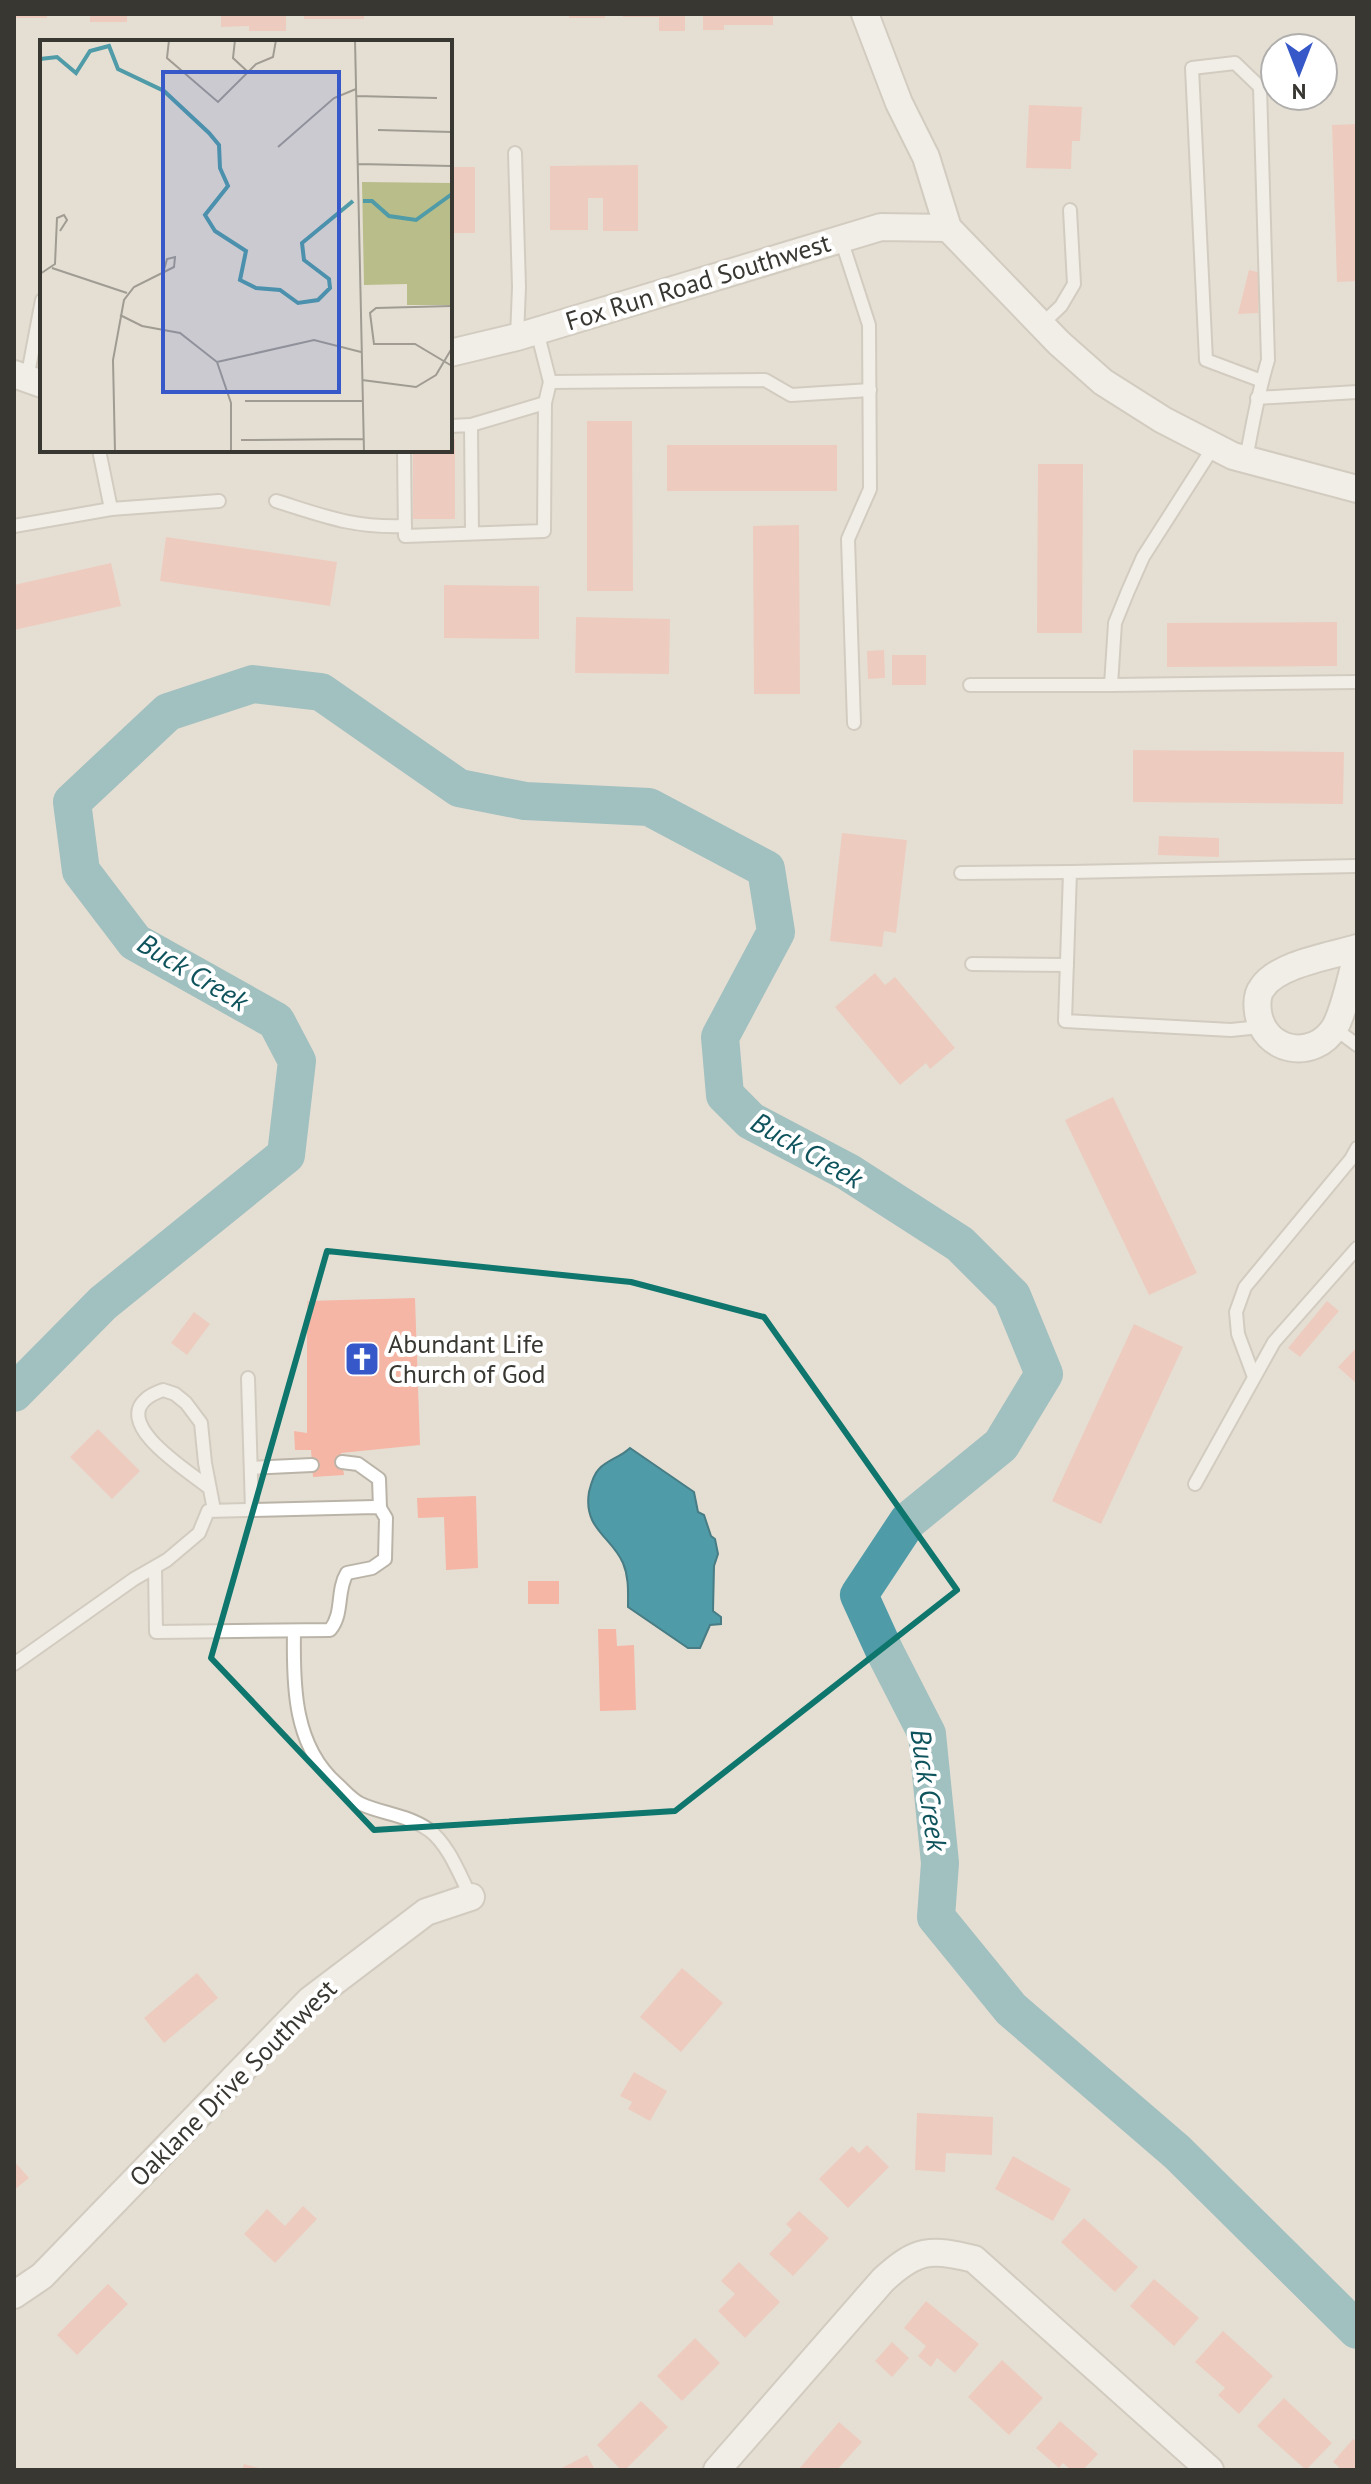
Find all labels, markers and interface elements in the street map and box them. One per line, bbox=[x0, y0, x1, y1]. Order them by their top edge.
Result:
north arrow bbox=[1259, 32, 1339, 112]
inset map bbox=[40, 40, 452, 452]
text: N bbox=[1292, 78, 1306, 106]
street label: Fox Run Road Southwest bbox=[561, 225, 834, 338]
water label: Buck Creek bbox=[131, 924, 257, 1020]
water label: Buck Creek bbox=[745, 1103, 871, 1197]
place label: Abundant Life Church of God bbox=[388, 1327, 546, 1390]
church icon: Abundant Life Church of God bbox=[343, 1340, 381, 1378]
water label: Buck Creek bbox=[903, 1726, 957, 1855]
street label: Oaklane Drive Southwest bbox=[122, 1972, 343, 2193]

